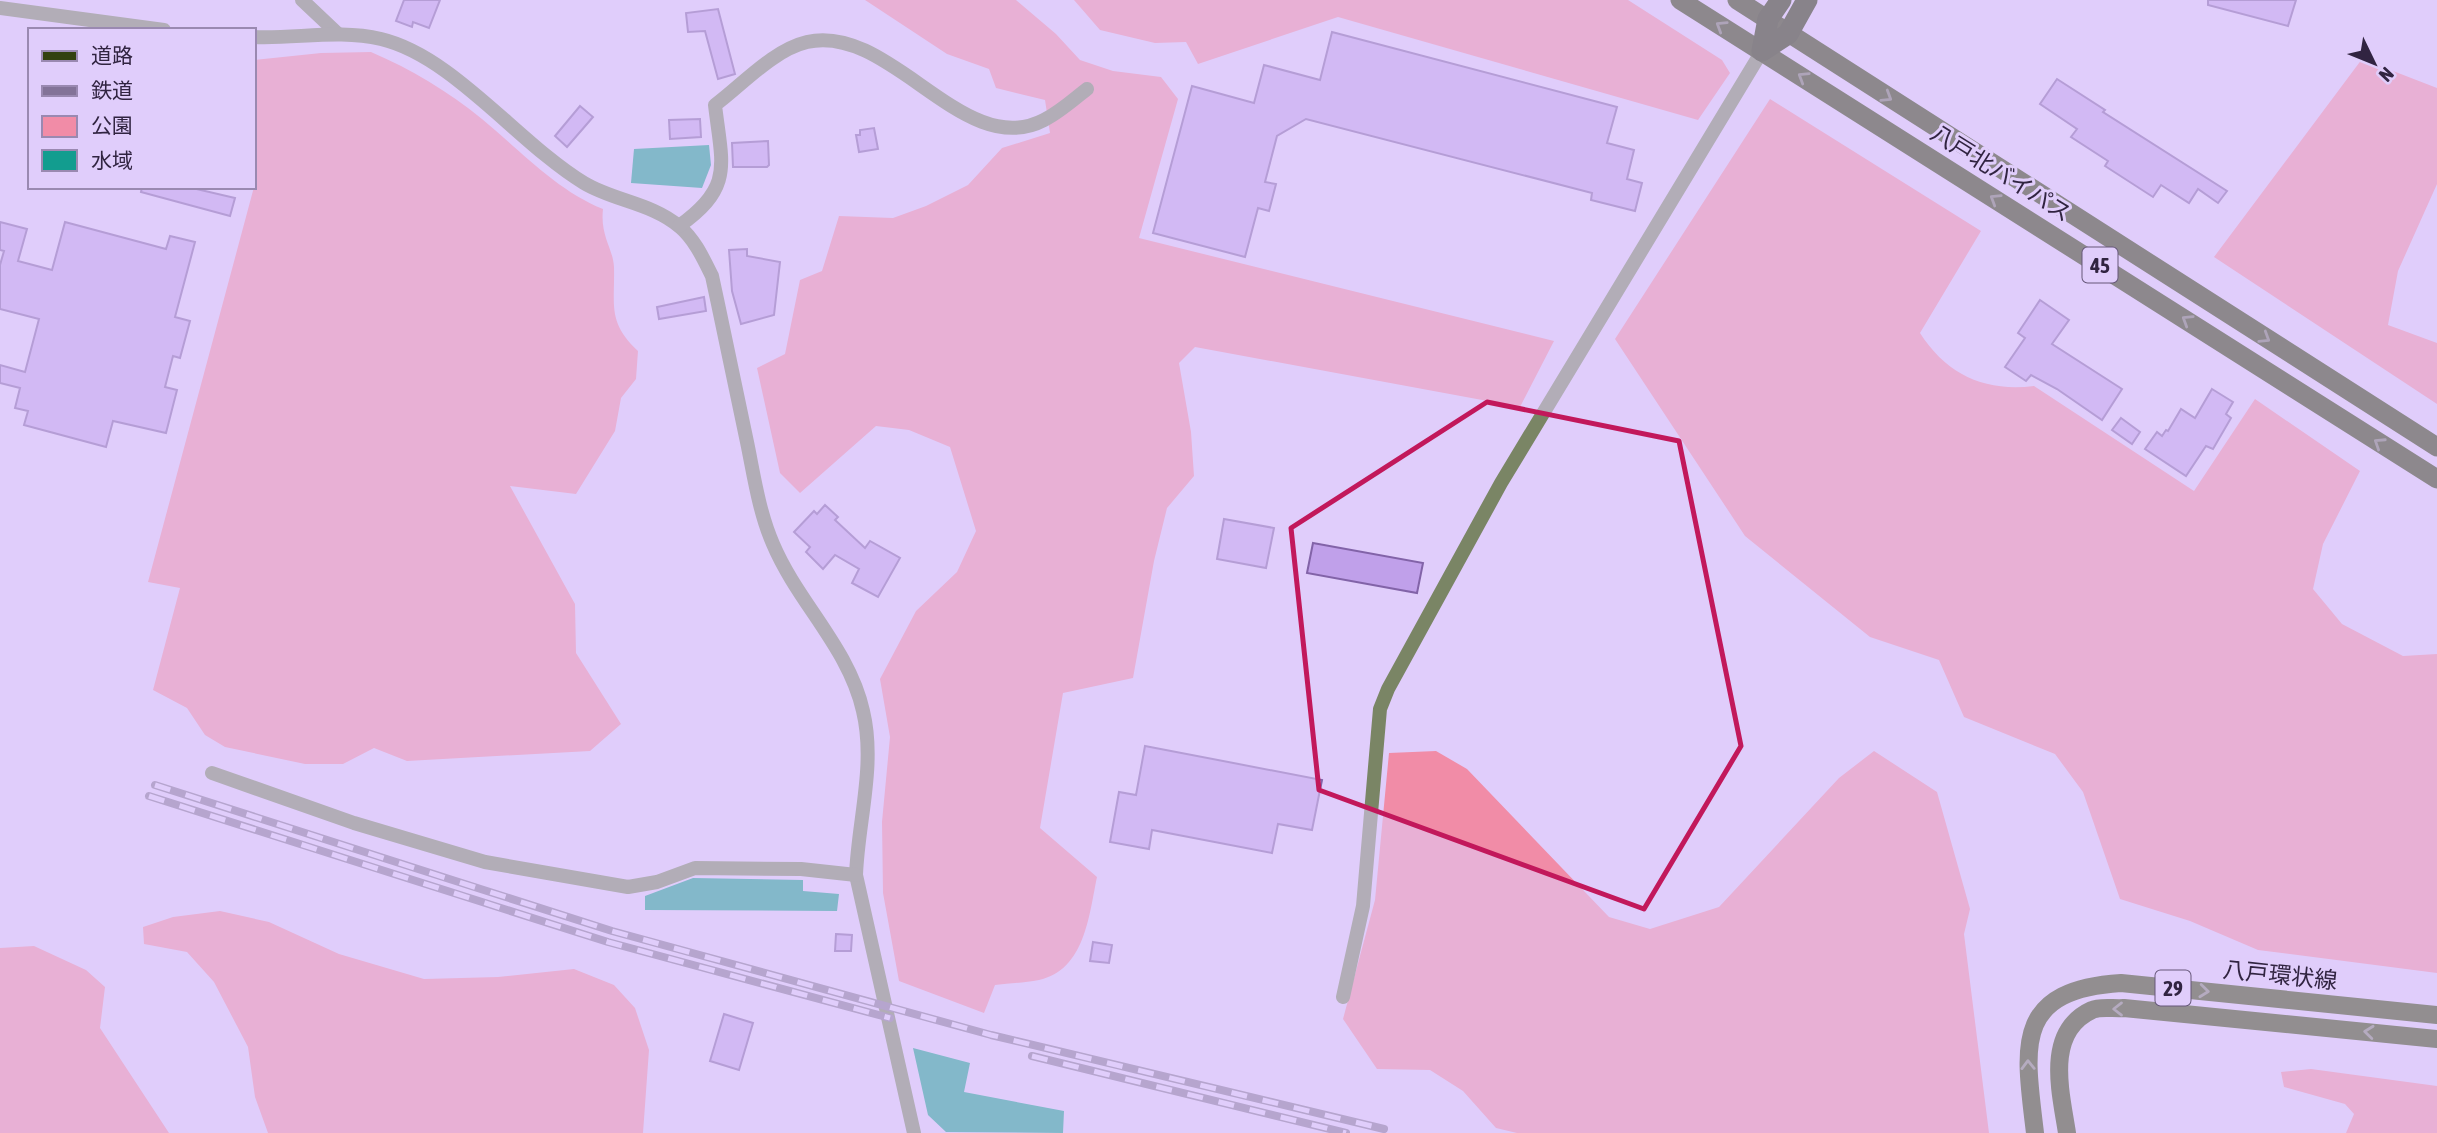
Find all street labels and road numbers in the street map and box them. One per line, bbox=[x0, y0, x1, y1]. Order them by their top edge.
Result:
street label: 八戸北バイパス bbox=[1926, 119, 2076, 227]
road number: 45 bbox=[2082, 247, 2118, 282]
street label: 八戸環状線 bbox=[2221, 956, 2339, 994]
road number: 29 bbox=[2156, 970, 2190, 1006]

